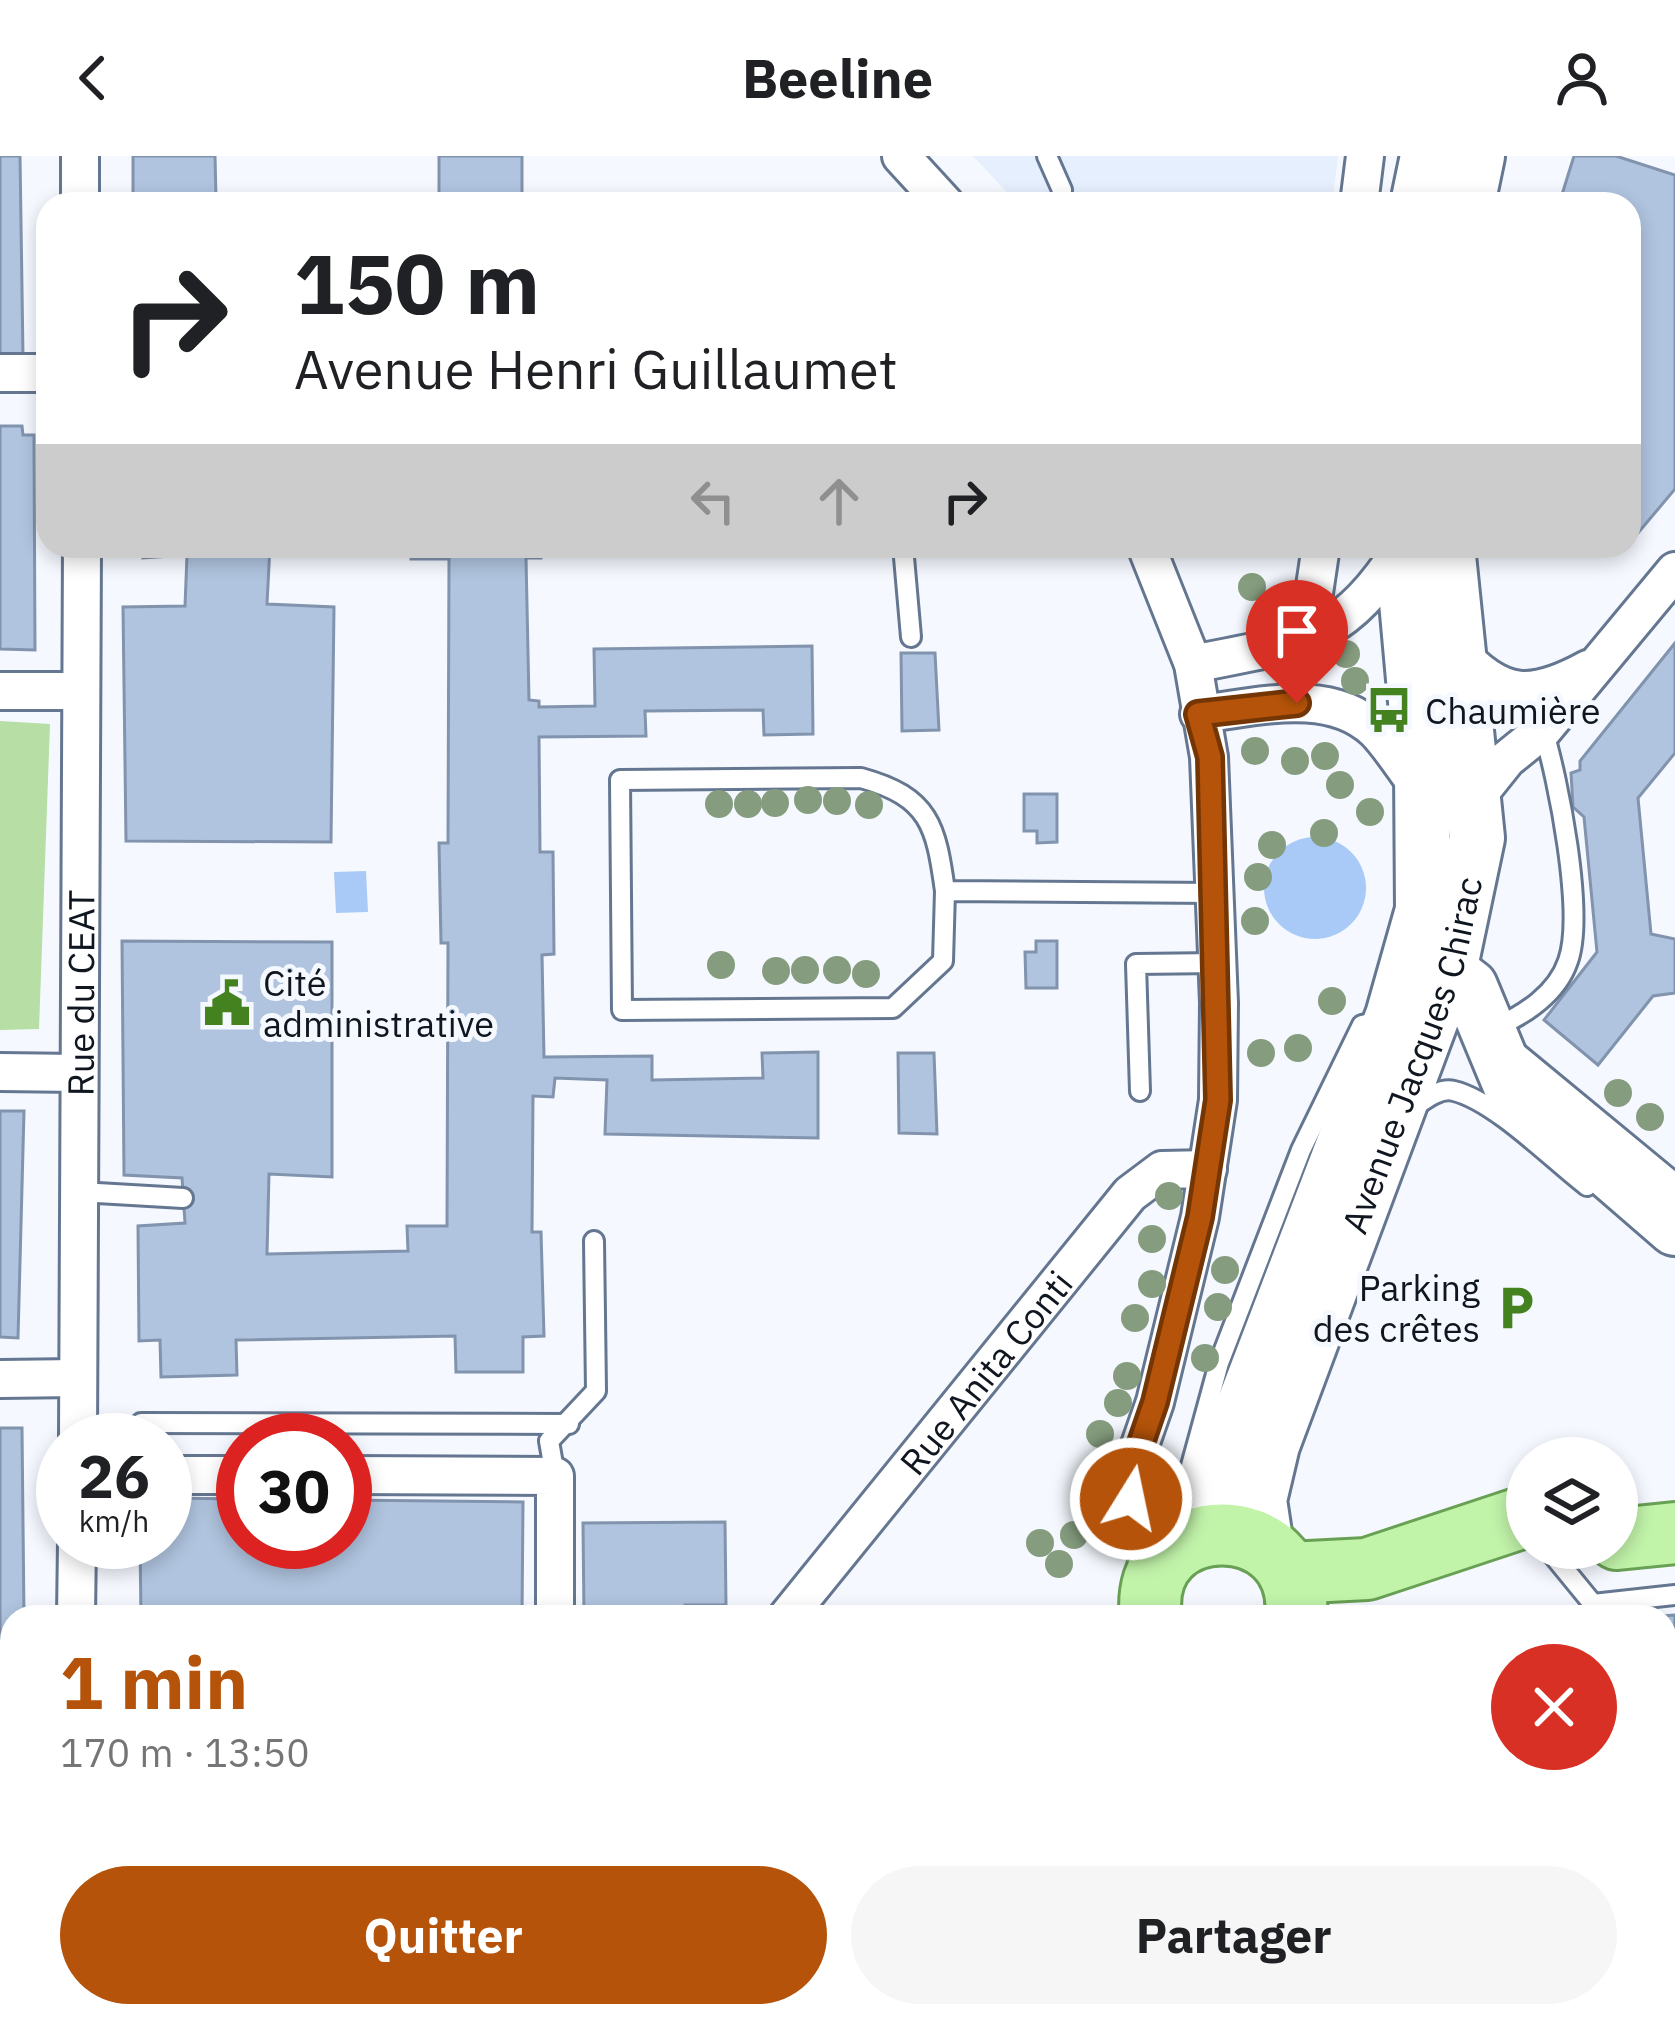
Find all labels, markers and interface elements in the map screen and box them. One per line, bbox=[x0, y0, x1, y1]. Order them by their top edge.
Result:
text: Beeline bbox=[742, 43, 933, 113]
icon: back bbox=[60, 45, 126, 111]
icon: person bbox=[1549, 45, 1615, 111]
text: 150 m bbox=[294, 228, 540, 337]
icon: right bbox=[96, 240, 252, 396]
text: Avenue Henri Guillaumet bbox=[294, 334, 898, 404]
icon: left bbox=[680, 468, 746, 534]
icon: ahead bbox=[806, 468, 872, 534]
icon: right bbox=[932, 468, 998, 534]
pin bbox=[1246, 580, 1348, 703]
icon: arrive bbox=[1264, 598, 1330, 664]
bus stop icon: Chaumière bbox=[1364, 685, 1414, 735]
place label: Chaumière bbox=[1425, 687, 1600, 734]
street label: Avenue Jacques Chirac bbox=[1330, 872, 1492, 1239]
street label: Rue du CEAT bbox=[56, 890, 104, 1096]
place label: Cité administrative bbox=[263, 959, 494, 1047]
public building icon: Cité administrative bbox=[202, 978, 252, 1028]
street label: Rue Anita Conti bbox=[889, 1261, 1082, 1484]
place label: Parking des crêtes bbox=[1313, 1264, 1480, 1352]
parking icon: Parking des crêtes bbox=[1491, 1283, 1541, 1333]
speed limit sign: 30 bbox=[216, 1413, 372, 1569]
text: 26 bbox=[78, 1436, 150, 1515]
position arrow bbox=[1068, 1436, 1194, 1562]
map controls bbox=[1506, 1437, 1638, 1569]
button: layers bbox=[1506, 1437, 1638, 1569]
text: km/h bbox=[79, 1501, 149, 1540]
text: 1 min bbox=[60, 1635, 248, 1729]
button: close bbox=[1491, 1644, 1617, 1770]
text: 170 m · 13:50 bbox=[60, 1727, 310, 1778]
button: Quitter bbox=[60, 1866, 827, 2004]
button: Partager bbox=[851, 1866, 1617, 2004]

